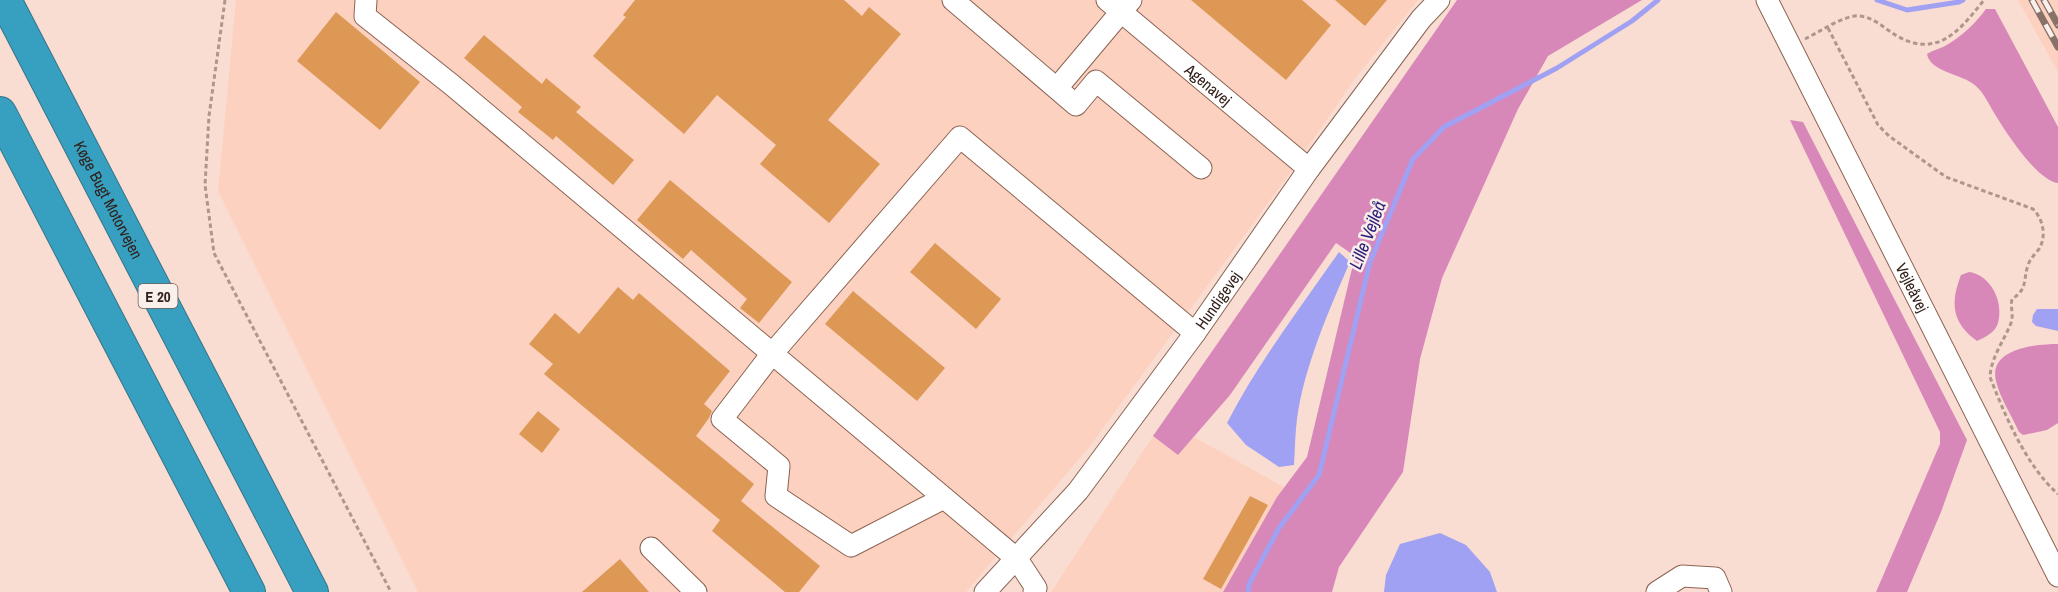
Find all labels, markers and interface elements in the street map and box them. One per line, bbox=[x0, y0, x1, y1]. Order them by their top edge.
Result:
street label: Agenavej bbox=[1179, 58, 1236, 111]
street label: Køge Bugt Motorvejen bbox=[69, 137, 148, 262]
water label: Lille Vejleå bbox=[1343, 197, 1391, 273]
street label: Vejleåvej bbox=[1891, 259, 1934, 316]
street label: Hundigevej bbox=[1190, 266, 1246, 334]
road number: E 20 bbox=[138, 284, 178, 308]

